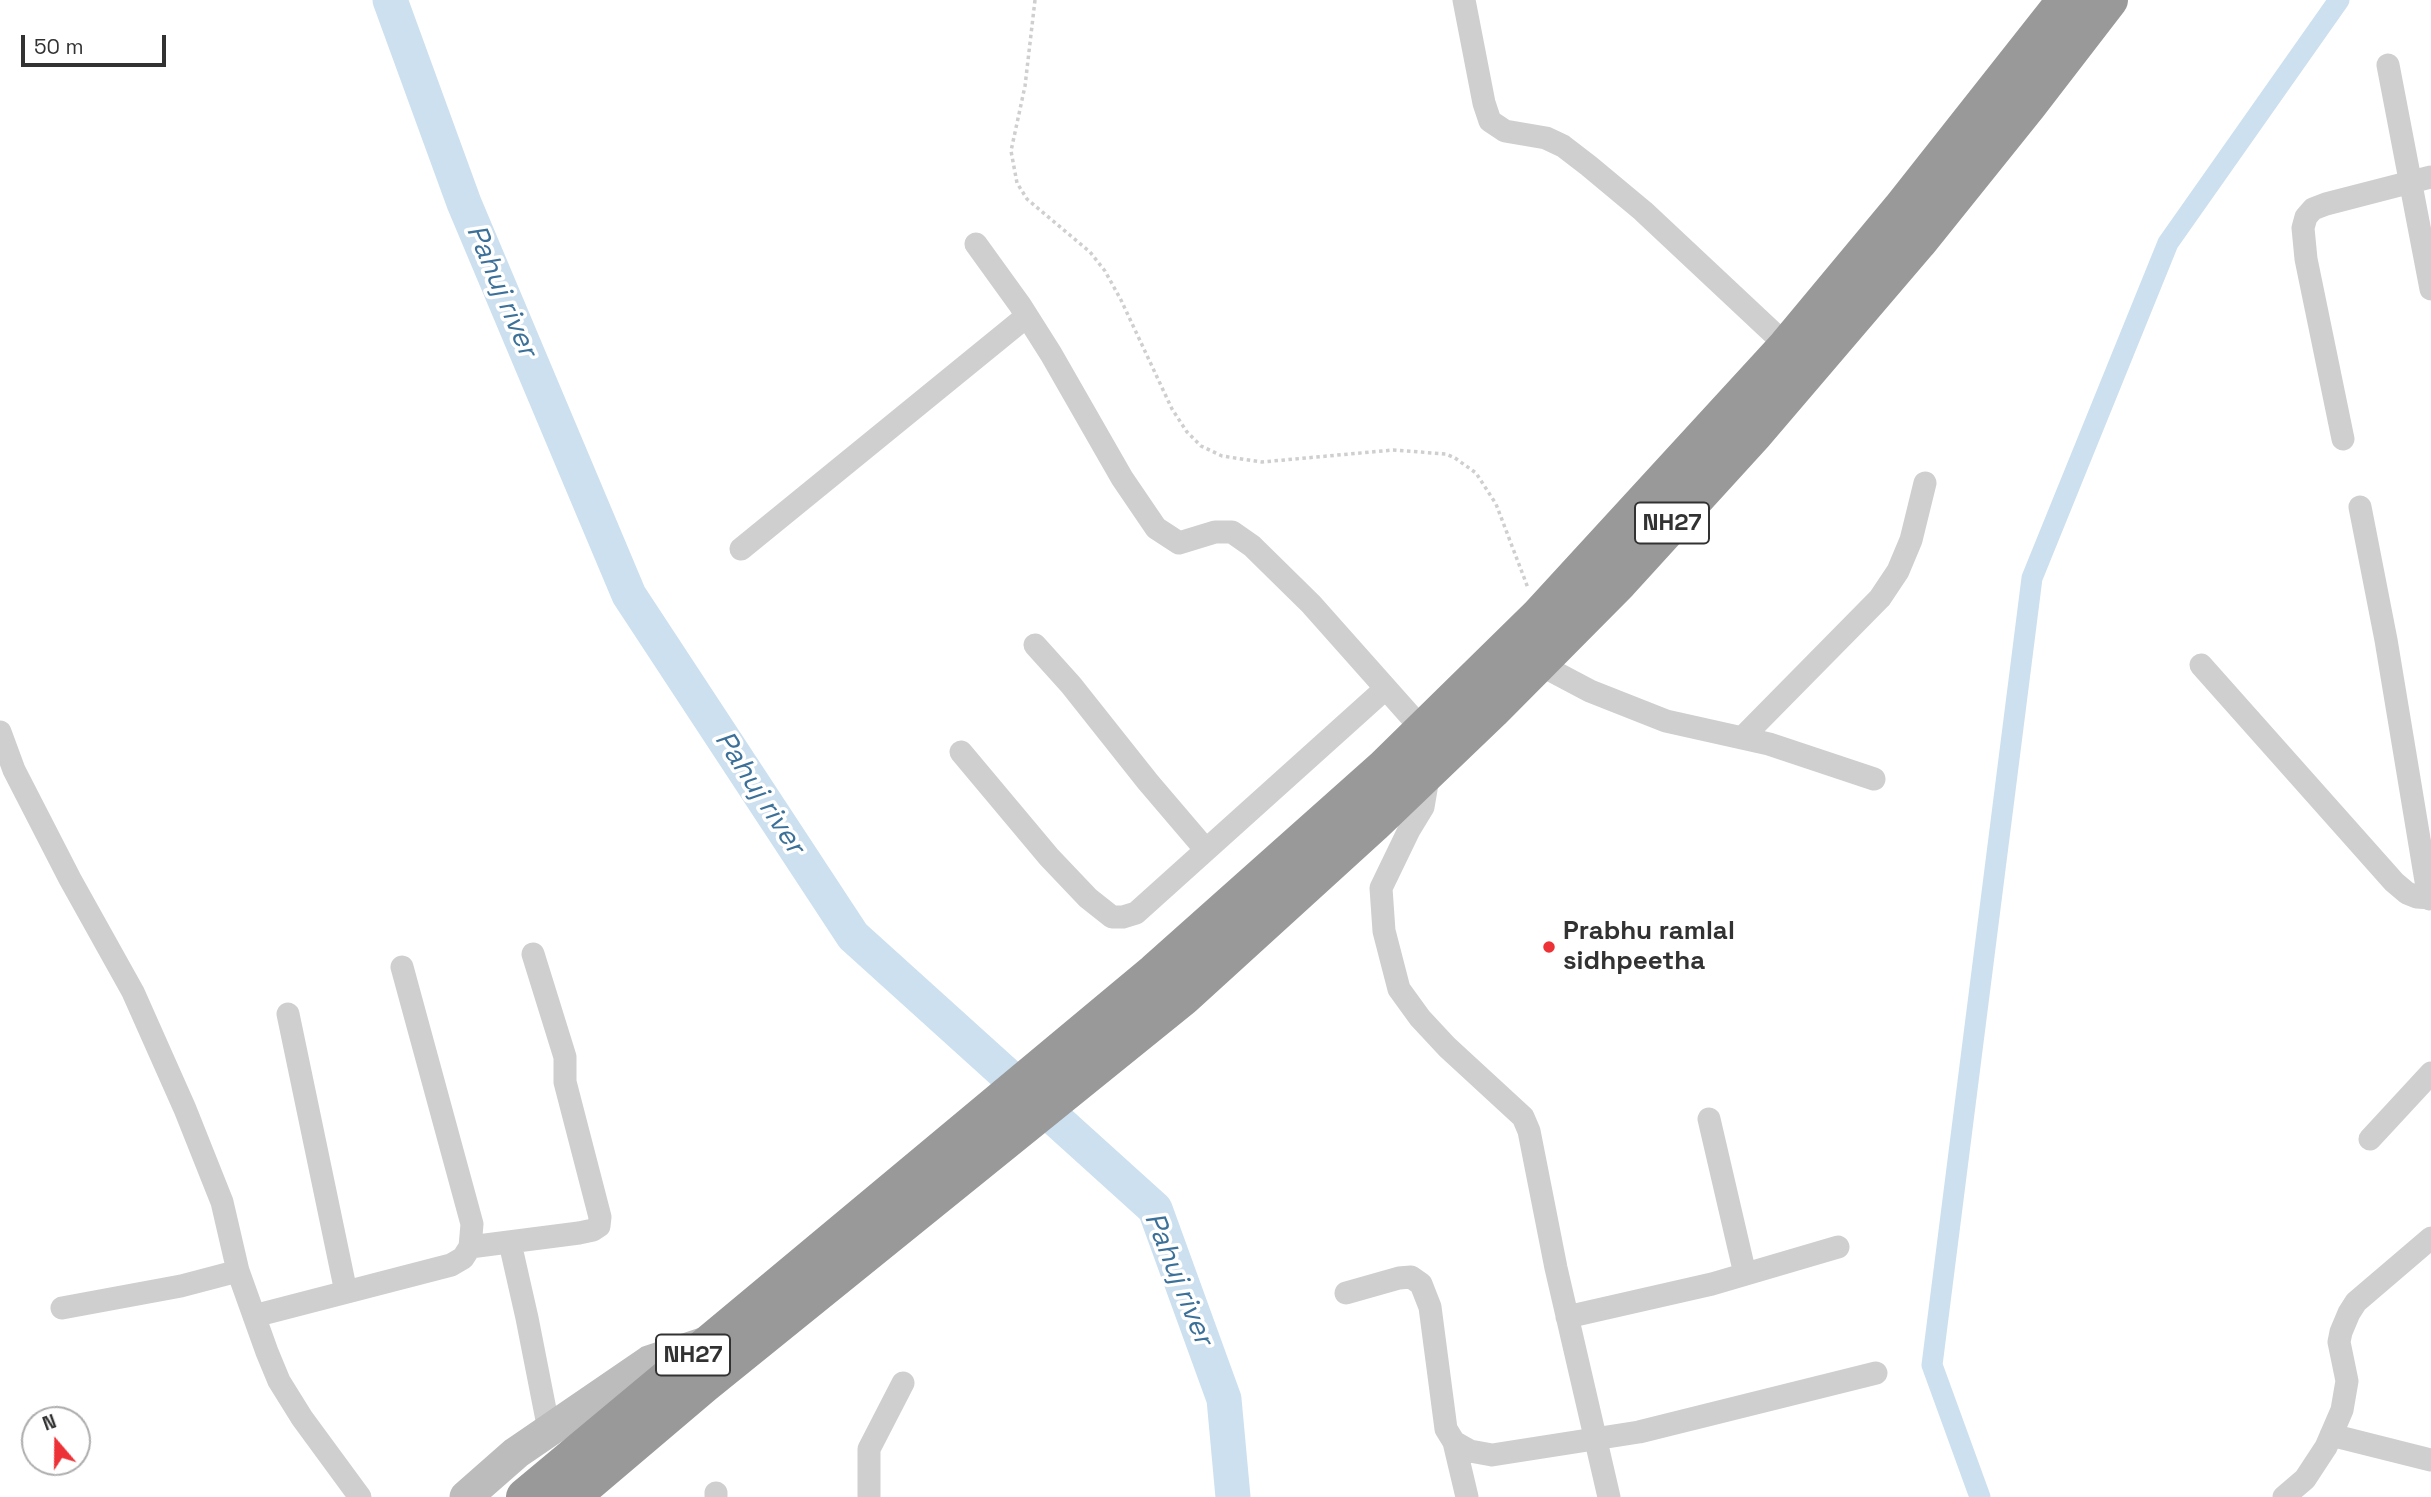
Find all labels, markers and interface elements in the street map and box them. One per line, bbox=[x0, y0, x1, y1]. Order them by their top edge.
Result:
scale bar bbox=[24, 21, 170, 65]
text: 50 m bbox=[34, 33, 84, 60]
water label: Pahuj river bbox=[458, 220, 544, 362]
road number: NH27 bbox=[1635, 502, 1709, 544]
water label: Pahuj river bbox=[707, 725, 811, 861]
place label: Prabhu ramlal sidhpeetha bbox=[1563, 916, 1735, 978]
marker: Prabhu ramlal sidhpeetha bbox=[1541, 939, 1557, 955]
water label: Pahuj river bbox=[1136, 1208, 1220, 1350]
road number: NH27 bbox=[656, 1335, 730, 1376]
north arrow bbox=[21, 1406, 91, 1476]
text: N bbox=[39, 1409, 60, 1437]

